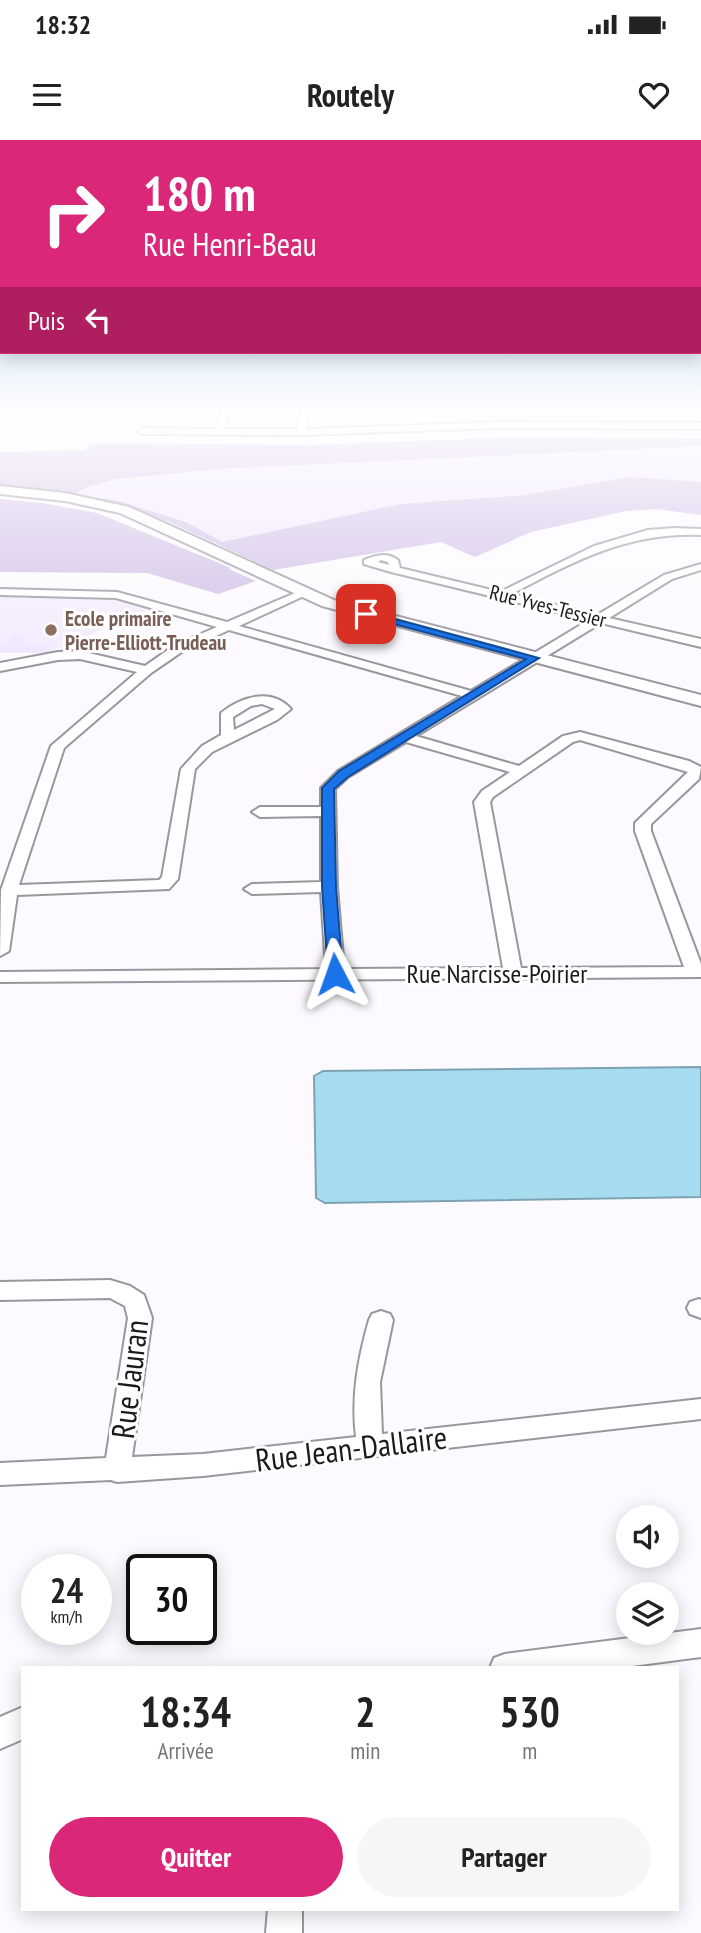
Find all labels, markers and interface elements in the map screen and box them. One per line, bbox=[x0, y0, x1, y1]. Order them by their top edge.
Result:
text: 18:32 bbox=[35, 8, 91, 41]
text: Routely bbox=[307, 74, 394, 116]
icon: menu bbox=[28, 76, 66, 114]
icon: heart bbox=[635, 76, 673, 114]
text: 180 m bbox=[143, 161, 256, 225]
icon: right bbox=[28, 168, 119, 259]
text: Rue Henri-Beau bbox=[143, 223, 317, 265]
icon: left bbox=[79, 301, 117, 339]
text: Puis bbox=[28, 304, 65, 337]
street label: Rue Yves-Tessier bbox=[487, 578, 609, 634]
pin bbox=[336, 584, 396, 644]
icon: arrive bbox=[347, 595, 385, 633]
place label: Ecole primaire Pierre-Elliott-Trudeau bbox=[65, 605, 226, 656]
marker: Ecole primaire Pierre-Elliott-Trudeau bbox=[43, 622, 59, 638]
position arrow bbox=[298, 937, 372, 1011]
street label: Rue Narcisse-Poirier bbox=[407, 957, 587, 990]
street label: Rue Jauran bbox=[101, 1317, 157, 1441]
street label: Rue Jean-Dallaire bbox=[253, 1415, 449, 1481]
map controls bbox=[616, 1505, 679, 1645]
button: sound bbox=[616, 1505, 679, 1568]
speed limit sign: 30 bbox=[126, 1554, 217, 1645]
text: 24 bbox=[50, 1567, 83, 1613]
button: layers bbox=[616, 1582, 679, 1645]
text: km/h bbox=[51, 1605, 82, 1628]
text: 18:34 bbox=[140, 1684, 231, 1739]
text: 2 bbox=[355, 1684, 375, 1739]
text: 530 bbox=[500, 1684, 560, 1739]
text: Arrivée bbox=[158, 1736, 214, 1765]
text: min bbox=[350, 1736, 380, 1765]
text: m bbox=[522, 1736, 537, 1765]
button: Quitter bbox=[49, 1817, 343, 1897]
button: Partager bbox=[357, 1817, 651, 1897]

